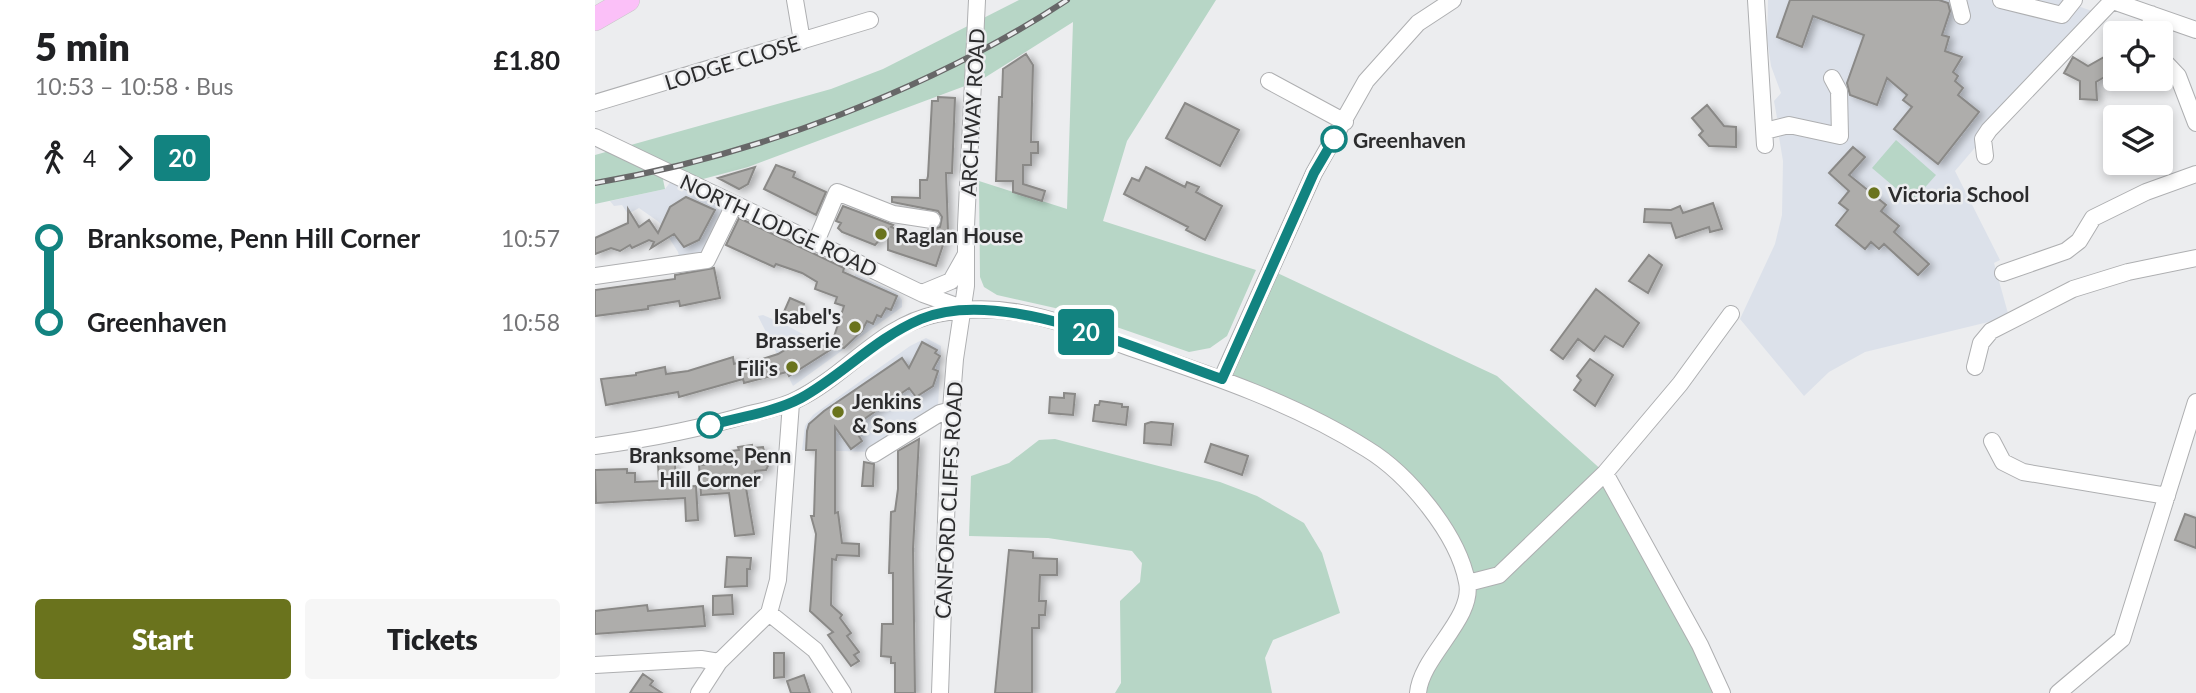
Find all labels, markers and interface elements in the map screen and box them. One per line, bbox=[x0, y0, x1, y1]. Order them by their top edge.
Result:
map controls bbox=[2103, 21, 2173, 175]
button: locate bbox=[2103, 21, 2173, 91]
text: 5 min bbox=[35, 23, 130, 69]
street label: ARCHWAY ROAD bbox=[955, 27, 989, 197]
street label: LODGE CLOSE bbox=[661, 30, 803, 94]
text: £1.80 bbox=[494, 44, 560, 76]
text: 10:53 – 10:58 · Bus bbox=[35, 72, 234, 100]
button: layers bbox=[2103, 105, 2173, 175]
marker: Greenhaven bbox=[1321, 126, 1347, 152]
place label: Greenhaven bbox=[1353, 127, 1466, 152]
icon: walk bbox=[35, 139, 73, 177]
icon: forward bbox=[106, 139, 144, 177]
text: 20 bbox=[168, 143, 196, 172]
text: 4 bbox=[83, 144, 96, 172]
street label: NORTH LODGE ROAD bbox=[676, 168, 882, 282]
place label: Victoria School bbox=[1887, 181, 2030, 206]
marker: Victoria School bbox=[1866, 185, 1882, 201]
text: Branksome, Penn Hill Corner bbox=[87, 222, 420, 254]
place label: Raglan House bbox=[895, 222, 1023, 247]
text: 10:57 bbox=[501, 224, 560, 252]
marker: Raglan House bbox=[873, 226, 889, 242]
place label: Isabel's Brasserie bbox=[755, 303, 841, 352]
text: Greenhaven bbox=[87, 306, 227, 338]
text: 10:58 bbox=[501, 308, 560, 336]
line badge: 20 bbox=[1055, 309, 1117, 355]
text: 20 bbox=[1072, 317, 1100, 346]
marker: Isabel's Brasserie bbox=[847, 319, 863, 335]
place label: Fili's bbox=[737, 355, 778, 380]
marker: Fili's bbox=[784, 359, 800, 375]
street label: CANFORD CLIFFS ROAD bbox=[929, 381, 967, 619]
place label: Jenkins & Sons bbox=[852, 388, 921, 437]
marker: Jenkins & Sons bbox=[830, 404, 846, 420]
marker: Branksome, Penn Hill Corner bbox=[697, 412, 723, 438]
place label: Branksome, Penn Hill Corner bbox=[629, 442, 791, 491]
button: Start bbox=[35, 599, 291, 679]
button: Tickets bbox=[305, 599, 560, 679]

